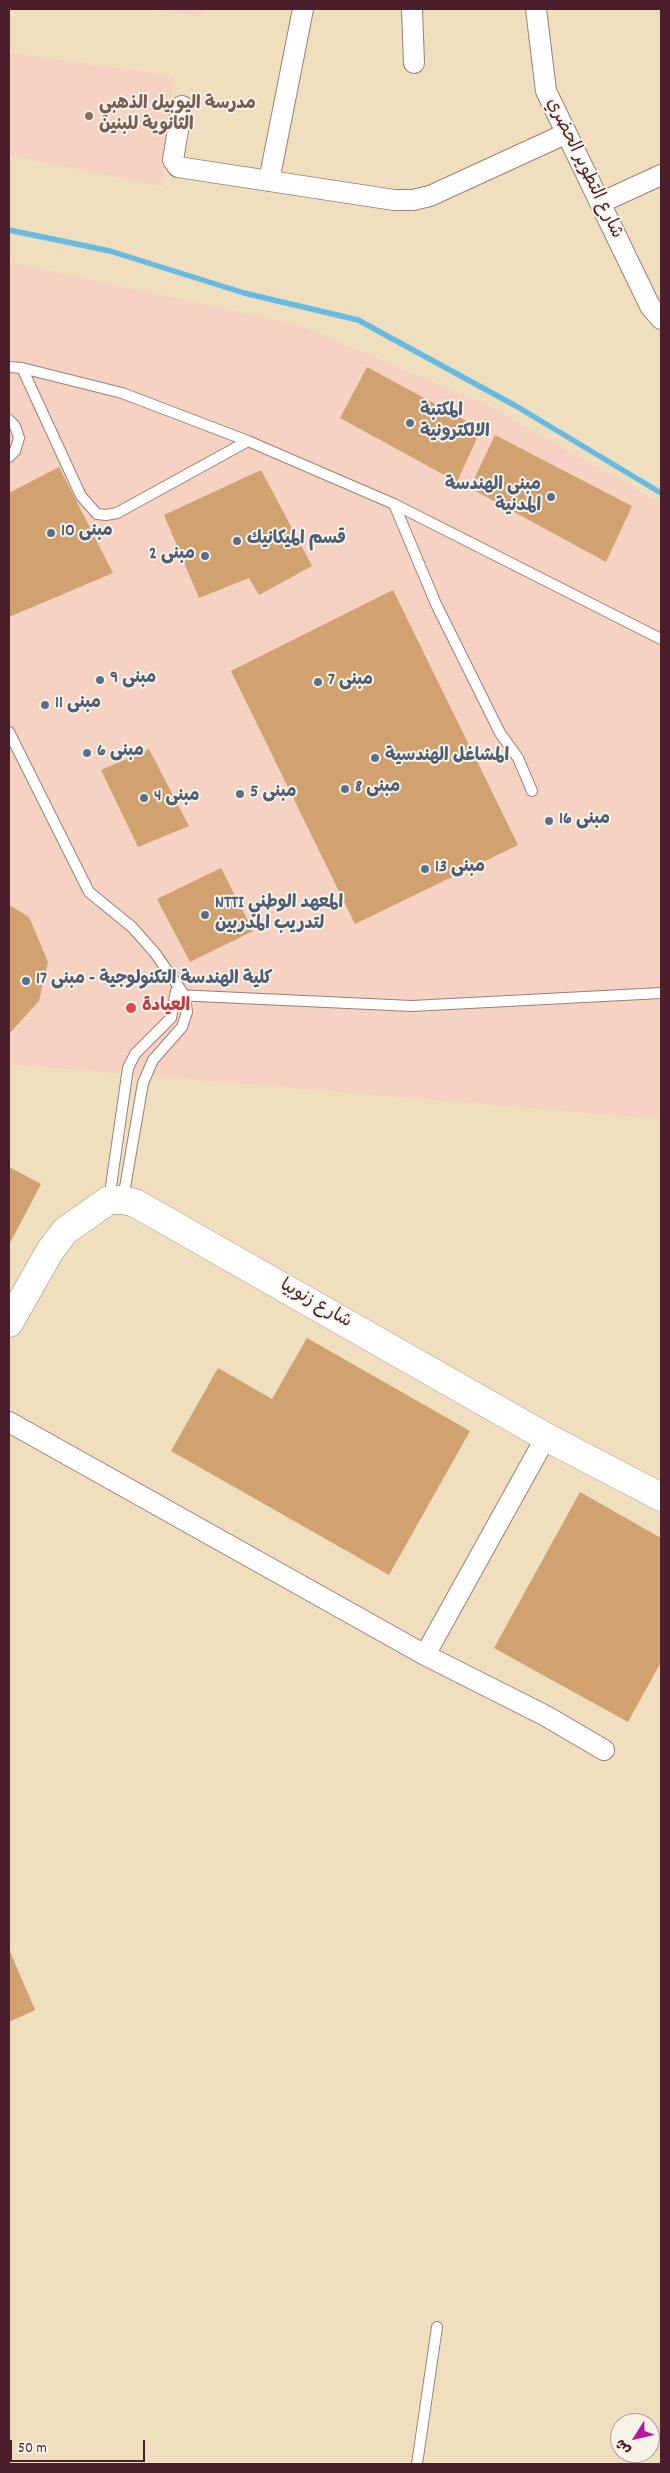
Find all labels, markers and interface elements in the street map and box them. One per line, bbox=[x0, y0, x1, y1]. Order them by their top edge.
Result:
place label: مدرسة اليوبيل الذهبي الثانوية للبنين bbox=[99, 95, 256, 138]
street label: شارع التطوير الحضري bbox=[540, 95, 626, 243]
marker: مدرسة اليوبيل الذهبي الثانوية للبنين bbox=[83, 110, 95, 122]
place label: المكتبة الالكترونية bbox=[420, 402, 490, 444]
marker: المكتبة الالكترونية bbox=[404, 417, 416, 429]
place label: مبنى الهندسة المدنية bbox=[445, 476, 541, 518]
marker: مبنى الهندسة المدنية bbox=[545, 491, 557, 503]
place label: مبنى 10 bbox=[61, 522, 113, 544]
marker: مبنى 10 bbox=[45, 527, 57, 539]
place label: قسم الميكانيك bbox=[247, 530, 346, 552]
marker: قسم الميكانيك bbox=[231, 535, 243, 547]
place label: مبنى 2 bbox=[149, 545, 195, 567]
marker: مبنى 2 bbox=[199, 550, 211, 562]
place label: مبنى 9 bbox=[110, 669, 156, 691]
place label: مبنى 7 bbox=[328, 671, 373, 693]
marker: مبنى 9 bbox=[94, 674, 106, 686]
marker: مبنى 7 bbox=[312, 676, 324, 688]
place label: مبنى 11 bbox=[55, 694, 101, 716]
marker: مبنى 11 bbox=[39, 699, 51, 711]
place label: مبنى 6 bbox=[97, 742, 144, 764]
marker: مبنى 6 bbox=[81, 747, 93, 759]
place label: المشاغل الهندسية bbox=[385, 747, 509, 769]
marker: المشاغل الهندسية bbox=[369, 752, 381, 764]
place label: مبنى 8 bbox=[355, 778, 400, 800]
place label: مبنى 5 bbox=[250, 783, 296, 805]
marker: مبنى 8 bbox=[339, 783, 351, 795]
place label: مبنى 4 bbox=[154, 787, 200, 809]
marker: مبنى 5 bbox=[234, 788, 246, 800]
marker: مبنى 4 bbox=[138, 792, 150, 804]
place label: مبنى 16 bbox=[559, 810, 610, 832]
marker: مبنى 16 bbox=[543, 815, 555, 827]
place label: مبنى 13 bbox=[435, 858, 485, 880]
marker: مبنى 13 bbox=[419, 863, 431, 875]
place label: NTTI المعهد الوطني لتدريب المدربين bbox=[215, 894, 343, 936]
marker: NTTI المعهد الوطني لتدريب المدربين bbox=[199, 909, 211, 921]
place label: كلية الهندسة التكنولوجية - مبنى 17 bbox=[36, 970, 272, 992]
marker: كلية الهندسة التكنولوجية - مبنى 17 bbox=[20, 975, 32, 987]
place label: العيادة bbox=[142, 997, 190, 1019]
marker: العيادة bbox=[124, 1001, 138, 1015]
street label: شارع زنوبيا bbox=[275, 1276, 355, 1334]
north arrow bbox=[610, 2413, 660, 2463]
scale bar bbox=[12, 2430, 148, 2462]
text: ش bbox=[611, 2434, 636, 2458]
text: 50 m bbox=[18, 2438, 47, 2460]

